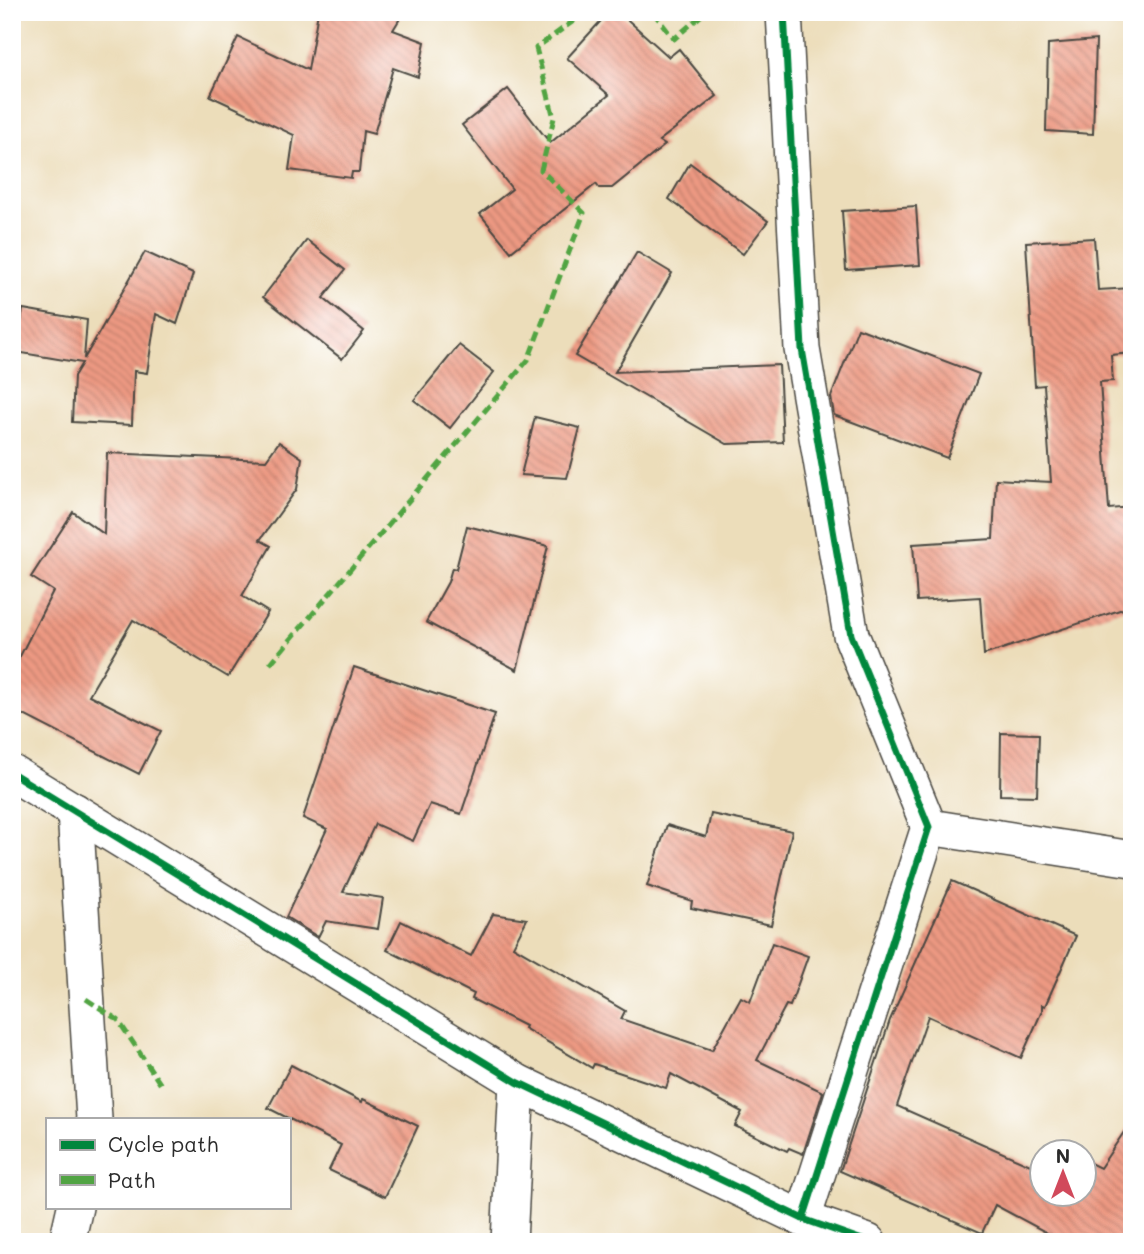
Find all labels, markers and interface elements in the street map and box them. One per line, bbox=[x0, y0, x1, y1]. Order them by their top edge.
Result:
legend bbox=[46, 1118, 290, 1208]
text: Cycle path bbox=[108, 1130, 218, 1157]
north arrow bbox=[1028, 1138, 1098, 1208]
text: N bbox=[1056, 1143, 1070, 1168]
text: Path bbox=[108, 1166, 155, 1193]

